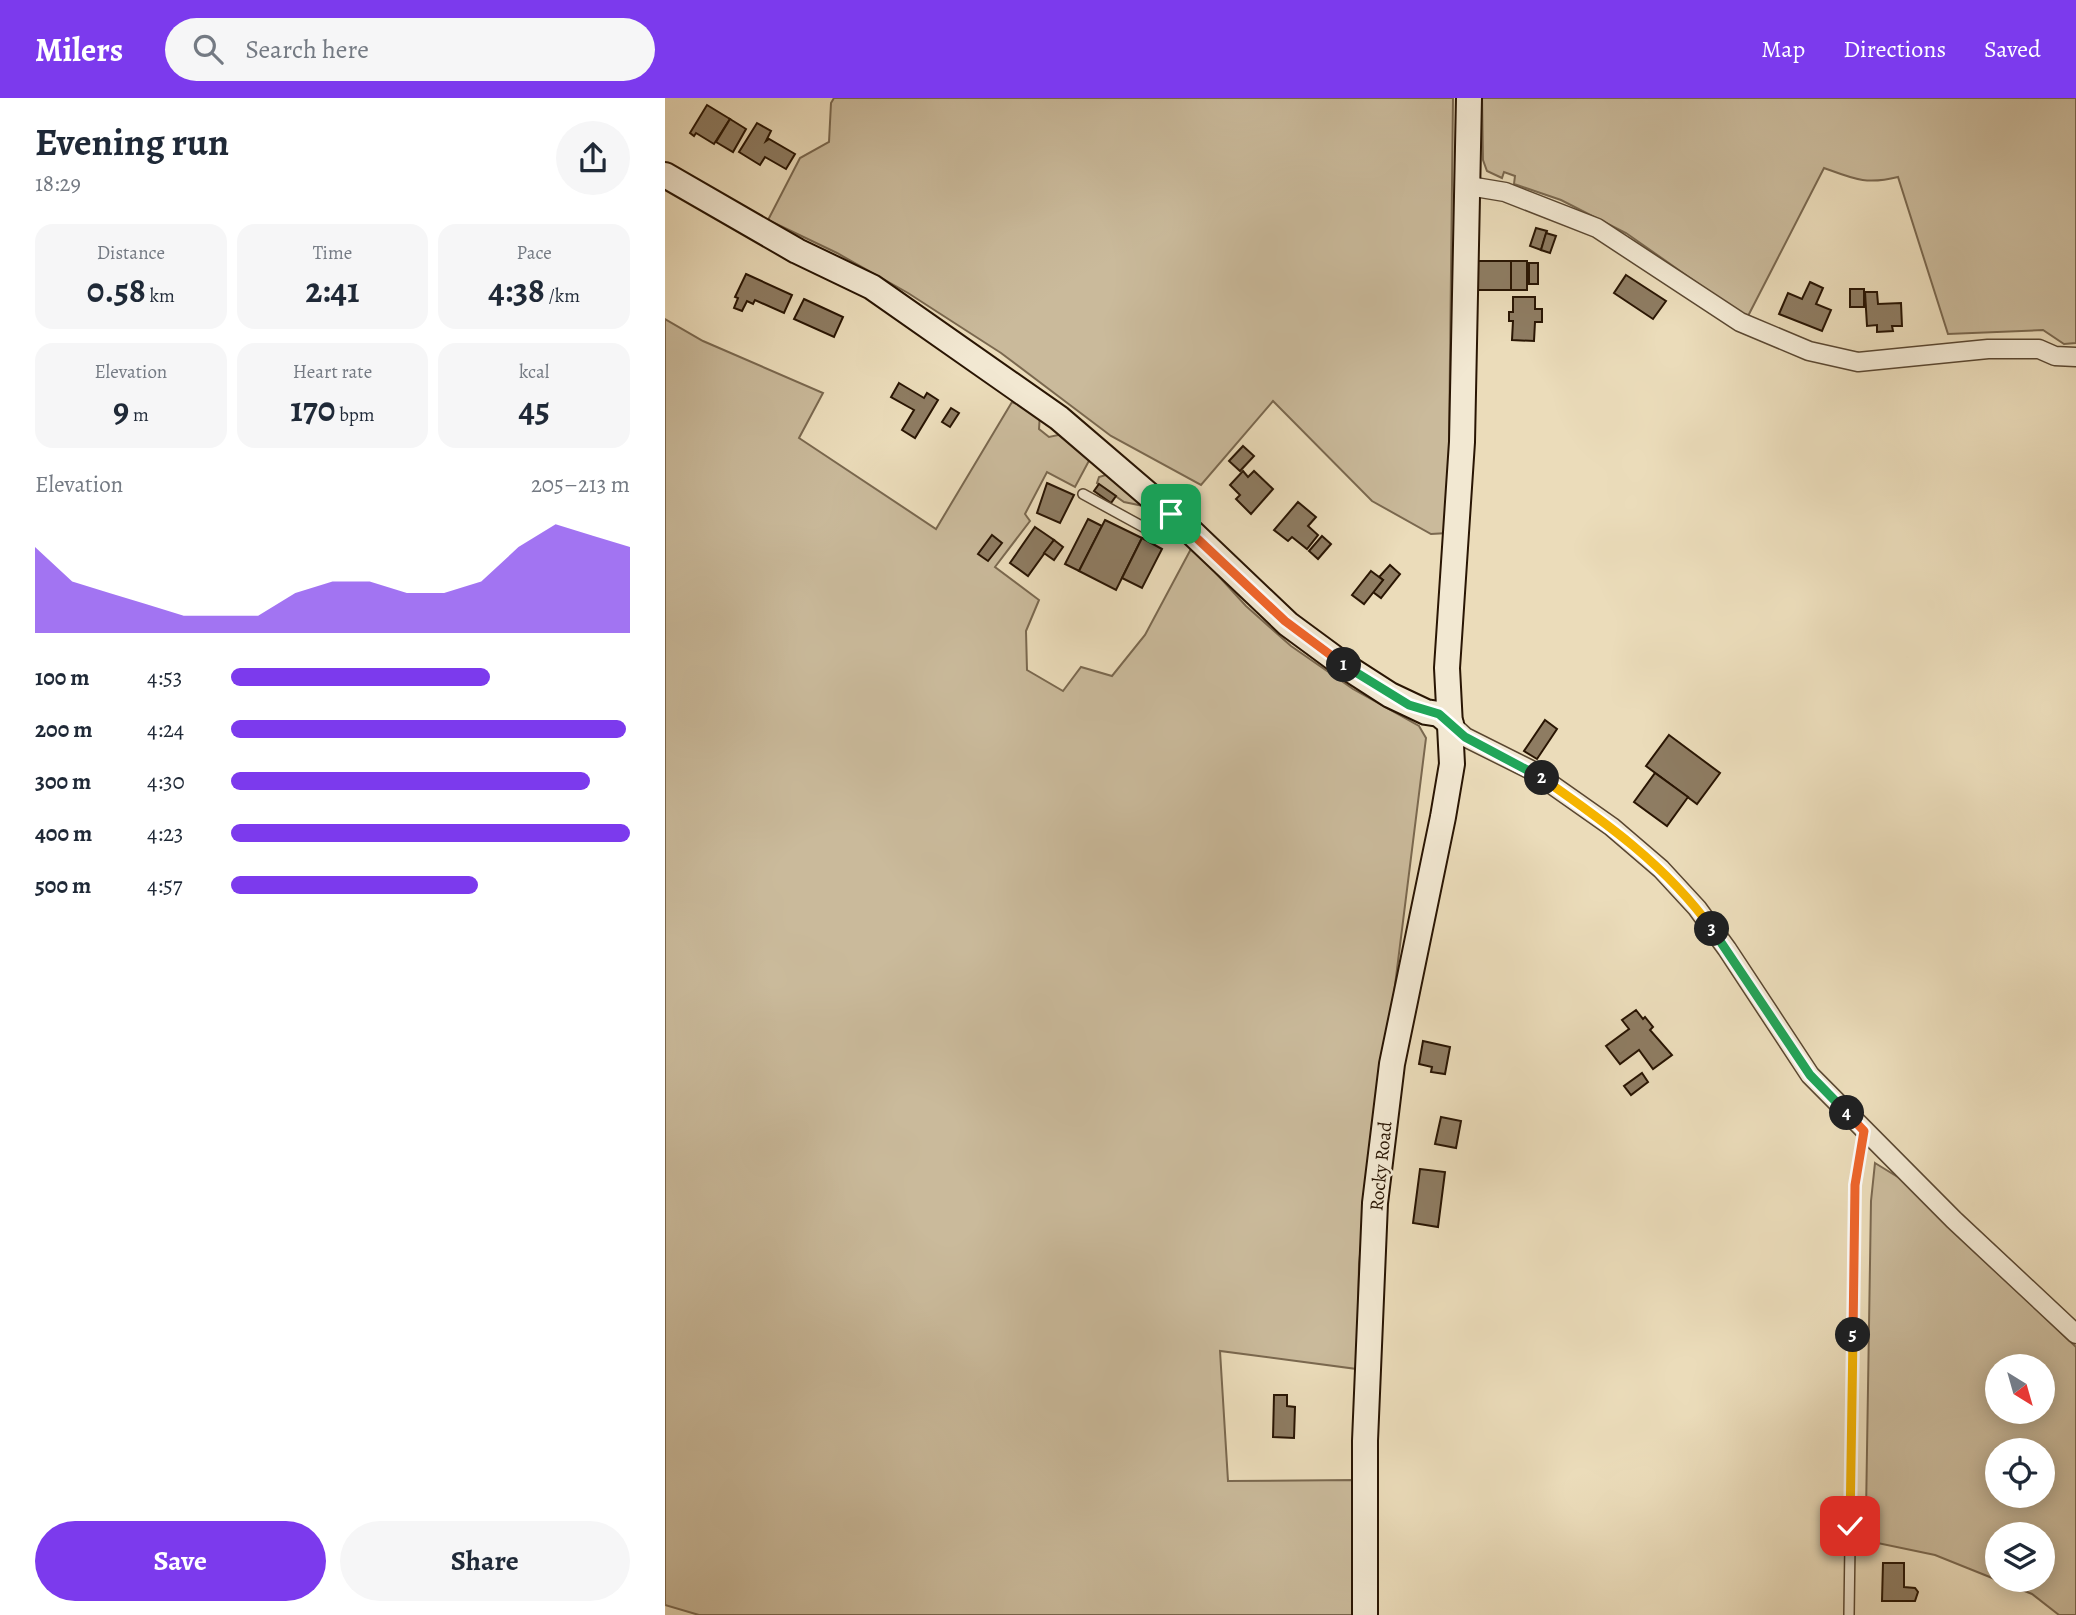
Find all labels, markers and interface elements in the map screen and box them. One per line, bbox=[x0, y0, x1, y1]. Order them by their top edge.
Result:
search box bbox=[165, 18, 655, 81]
text: Milers bbox=[35, 27, 123, 72]
icon: search bbox=[189, 30, 227, 68]
text: Search here bbox=[245, 32, 369, 67]
text: Map bbox=[1761, 33, 1805, 65]
text: Directions bbox=[1843, 33, 1946, 65]
text: Saved bbox=[1984, 33, 2041, 65]
text: Evening run bbox=[35, 116, 229, 168]
button: share bbox=[556, 121, 630, 195]
text: 18:29 bbox=[35, 168, 81, 199]
text: Distance bbox=[97, 240, 165, 266]
text: Time bbox=[313, 240, 352, 266]
text: Pace bbox=[517, 240, 552, 266]
text: 0.58 bbox=[87, 266, 146, 314]
text: 2:41 bbox=[305, 266, 360, 314]
text: 4:38 bbox=[488, 266, 545, 314]
text: km bbox=[146, 283, 175, 309]
text: /km bbox=[545, 283, 580, 309]
text: Elevation bbox=[94, 359, 167, 385]
text: Heart rate bbox=[293, 359, 372, 385]
text: kcal bbox=[519, 359, 549, 385]
text: 9 bbox=[113, 385, 129, 433]
text: 170 bbox=[290, 385, 335, 433]
text: 45 bbox=[518, 385, 550, 433]
text: m bbox=[129, 402, 149, 428]
text: bpm bbox=[335, 402, 375, 428]
text: Elevation bbox=[35, 469, 123, 500]
text: 205–213 m bbox=[531, 469, 630, 500]
pin bbox=[1141, 484, 1201, 544]
icon: arrive bbox=[1152, 495, 1190, 533]
pin: 1 bbox=[1327, 648, 1361, 682]
text: 1 bbox=[1340, 651, 1347, 677]
text: 100 m bbox=[35, 662, 90, 693]
text: 4:53 bbox=[147, 662, 182, 693]
text: 200 m bbox=[35, 714, 93, 745]
text: 4:24 bbox=[147, 714, 184, 745]
pin: 2 bbox=[1525, 760, 1559, 796]
text: 2 bbox=[1537, 764, 1546, 790]
text: 300 m bbox=[35, 766, 91, 797]
text: 4:30 bbox=[147, 766, 185, 797]
text: 400 m bbox=[35, 818, 92, 849]
text: 4:23 bbox=[147, 818, 183, 849]
text: 500 m bbox=[35, 870, 91, 901]
text: 4:57 bbox=[147, 870, 182, 901]
pin: 3 bbox=[1695, 912, 1729, 946]
text: 3 bbox=[1707, 915, 1716, 941]
pin: 4 bbox=[1829, 1096, 1865, 1130]
text: 4 bbox=[1842, 1099, 1851, 1125]
street label: Rocky Road bbox=[1363, 1119, 1399, 1212]
pin: 5 bbox=[1835, 1318, 1871, 1352]
text: 5 bbox=[1848, 1321, 1857, 1347]
north arrow bbox=[1985, 1354, 2055, 1424]
map controls bbox=[1985, 1354, 2055, 1592]
button: locate bbox=[1985, 1438, 2055, 1508]
pin bbox=[1820, 1496, 1880, 1556]
icon: check bbox=[1831, 1507, 1869, 1545]
button: Save bbox=[35, 1521, 326, 1601]
button: Share bbox=[340, 1521, 630, 1601]
button: layers bbox=[1985, 1522, 2055, 1592]

